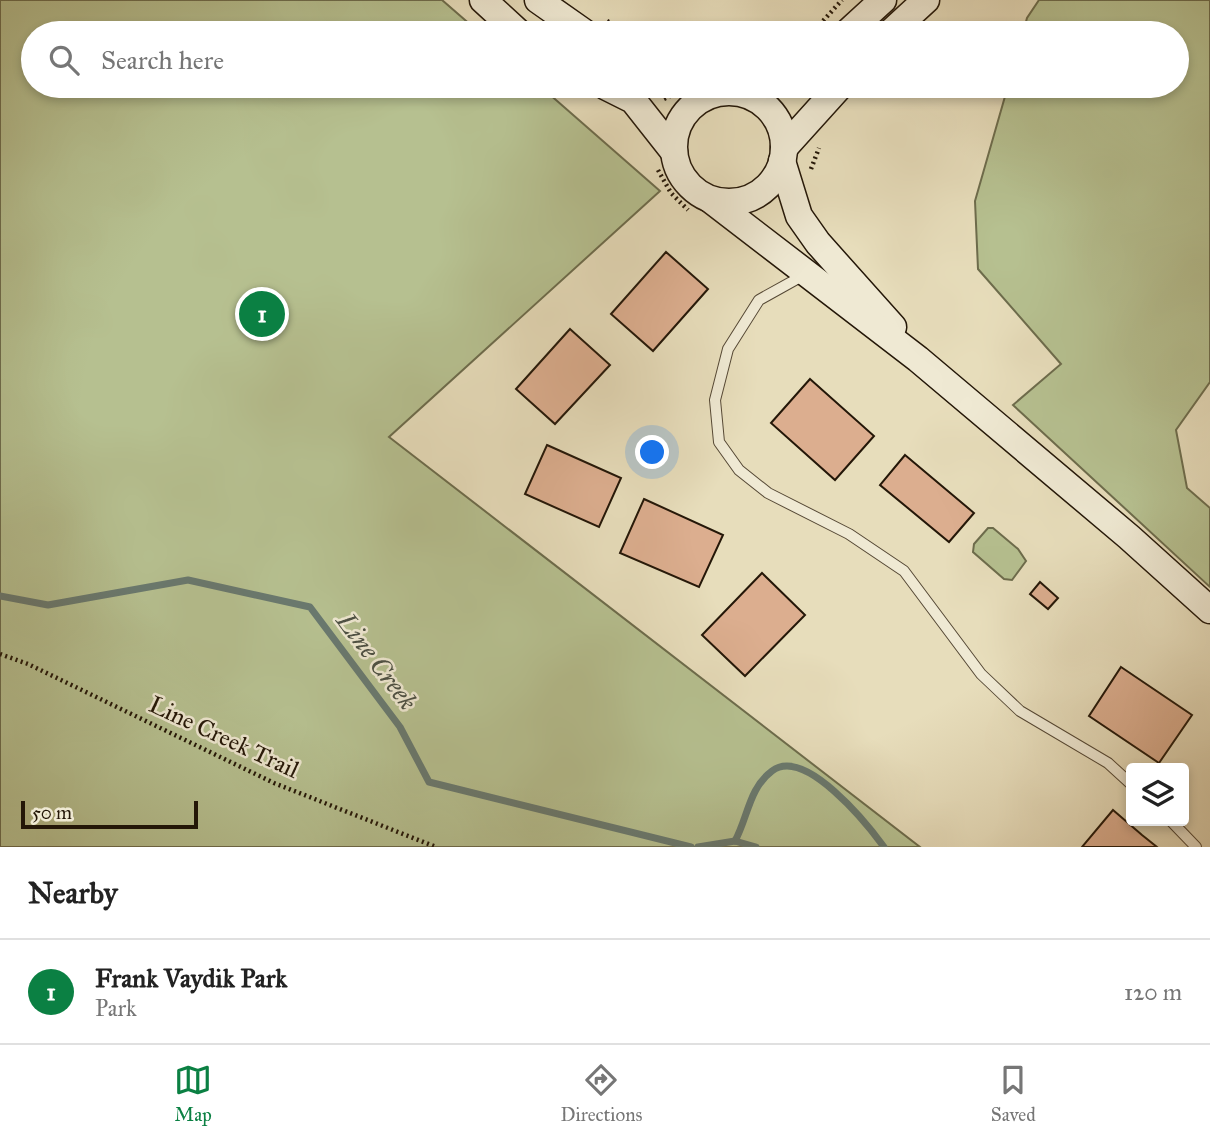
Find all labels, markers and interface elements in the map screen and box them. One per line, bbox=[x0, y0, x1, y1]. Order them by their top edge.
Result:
search box bbox=[21, 21, 1189, 98]
icon: search bbox=[45, 41, 83, 79]
text: Search here bbox=[101, 44, 224, 76]
pin: 1 bbox=[239, 288, 285, 340]
your location bbox=[635, 435, 669, 469]
water label: Line Creek bbox=[329, 605, 424, 717]
street label: Line Creek Trail bbox=[144, 689, 304, 785]
map controls bbox=[1126, 763, 1189, 826]
button: layers bbox=[1126, 763, 1189, 826]
scale bar bbox=[21, 798, 198, 830]
text: 50 m bbox=[32, 801, 72, 824]
text: Nearby bbox=[28, 875, 118, 911]
text: Frank Vaydik Park bbox=[95, 962, 287, 994]
text: 1 bbox=[46, 978, 56, 1006]
text: 120 m bbox=[1124, 978, 1182, 1006]
text: Park bbox=[95, 994, 137, 1022]
tab: Map bbox=[174, 1061, 212, 1126]
tab: Directions bbox=[560, 1061, 642, 1126]
tab: Saved bbox=[991, 1061, 1036, 1126]

